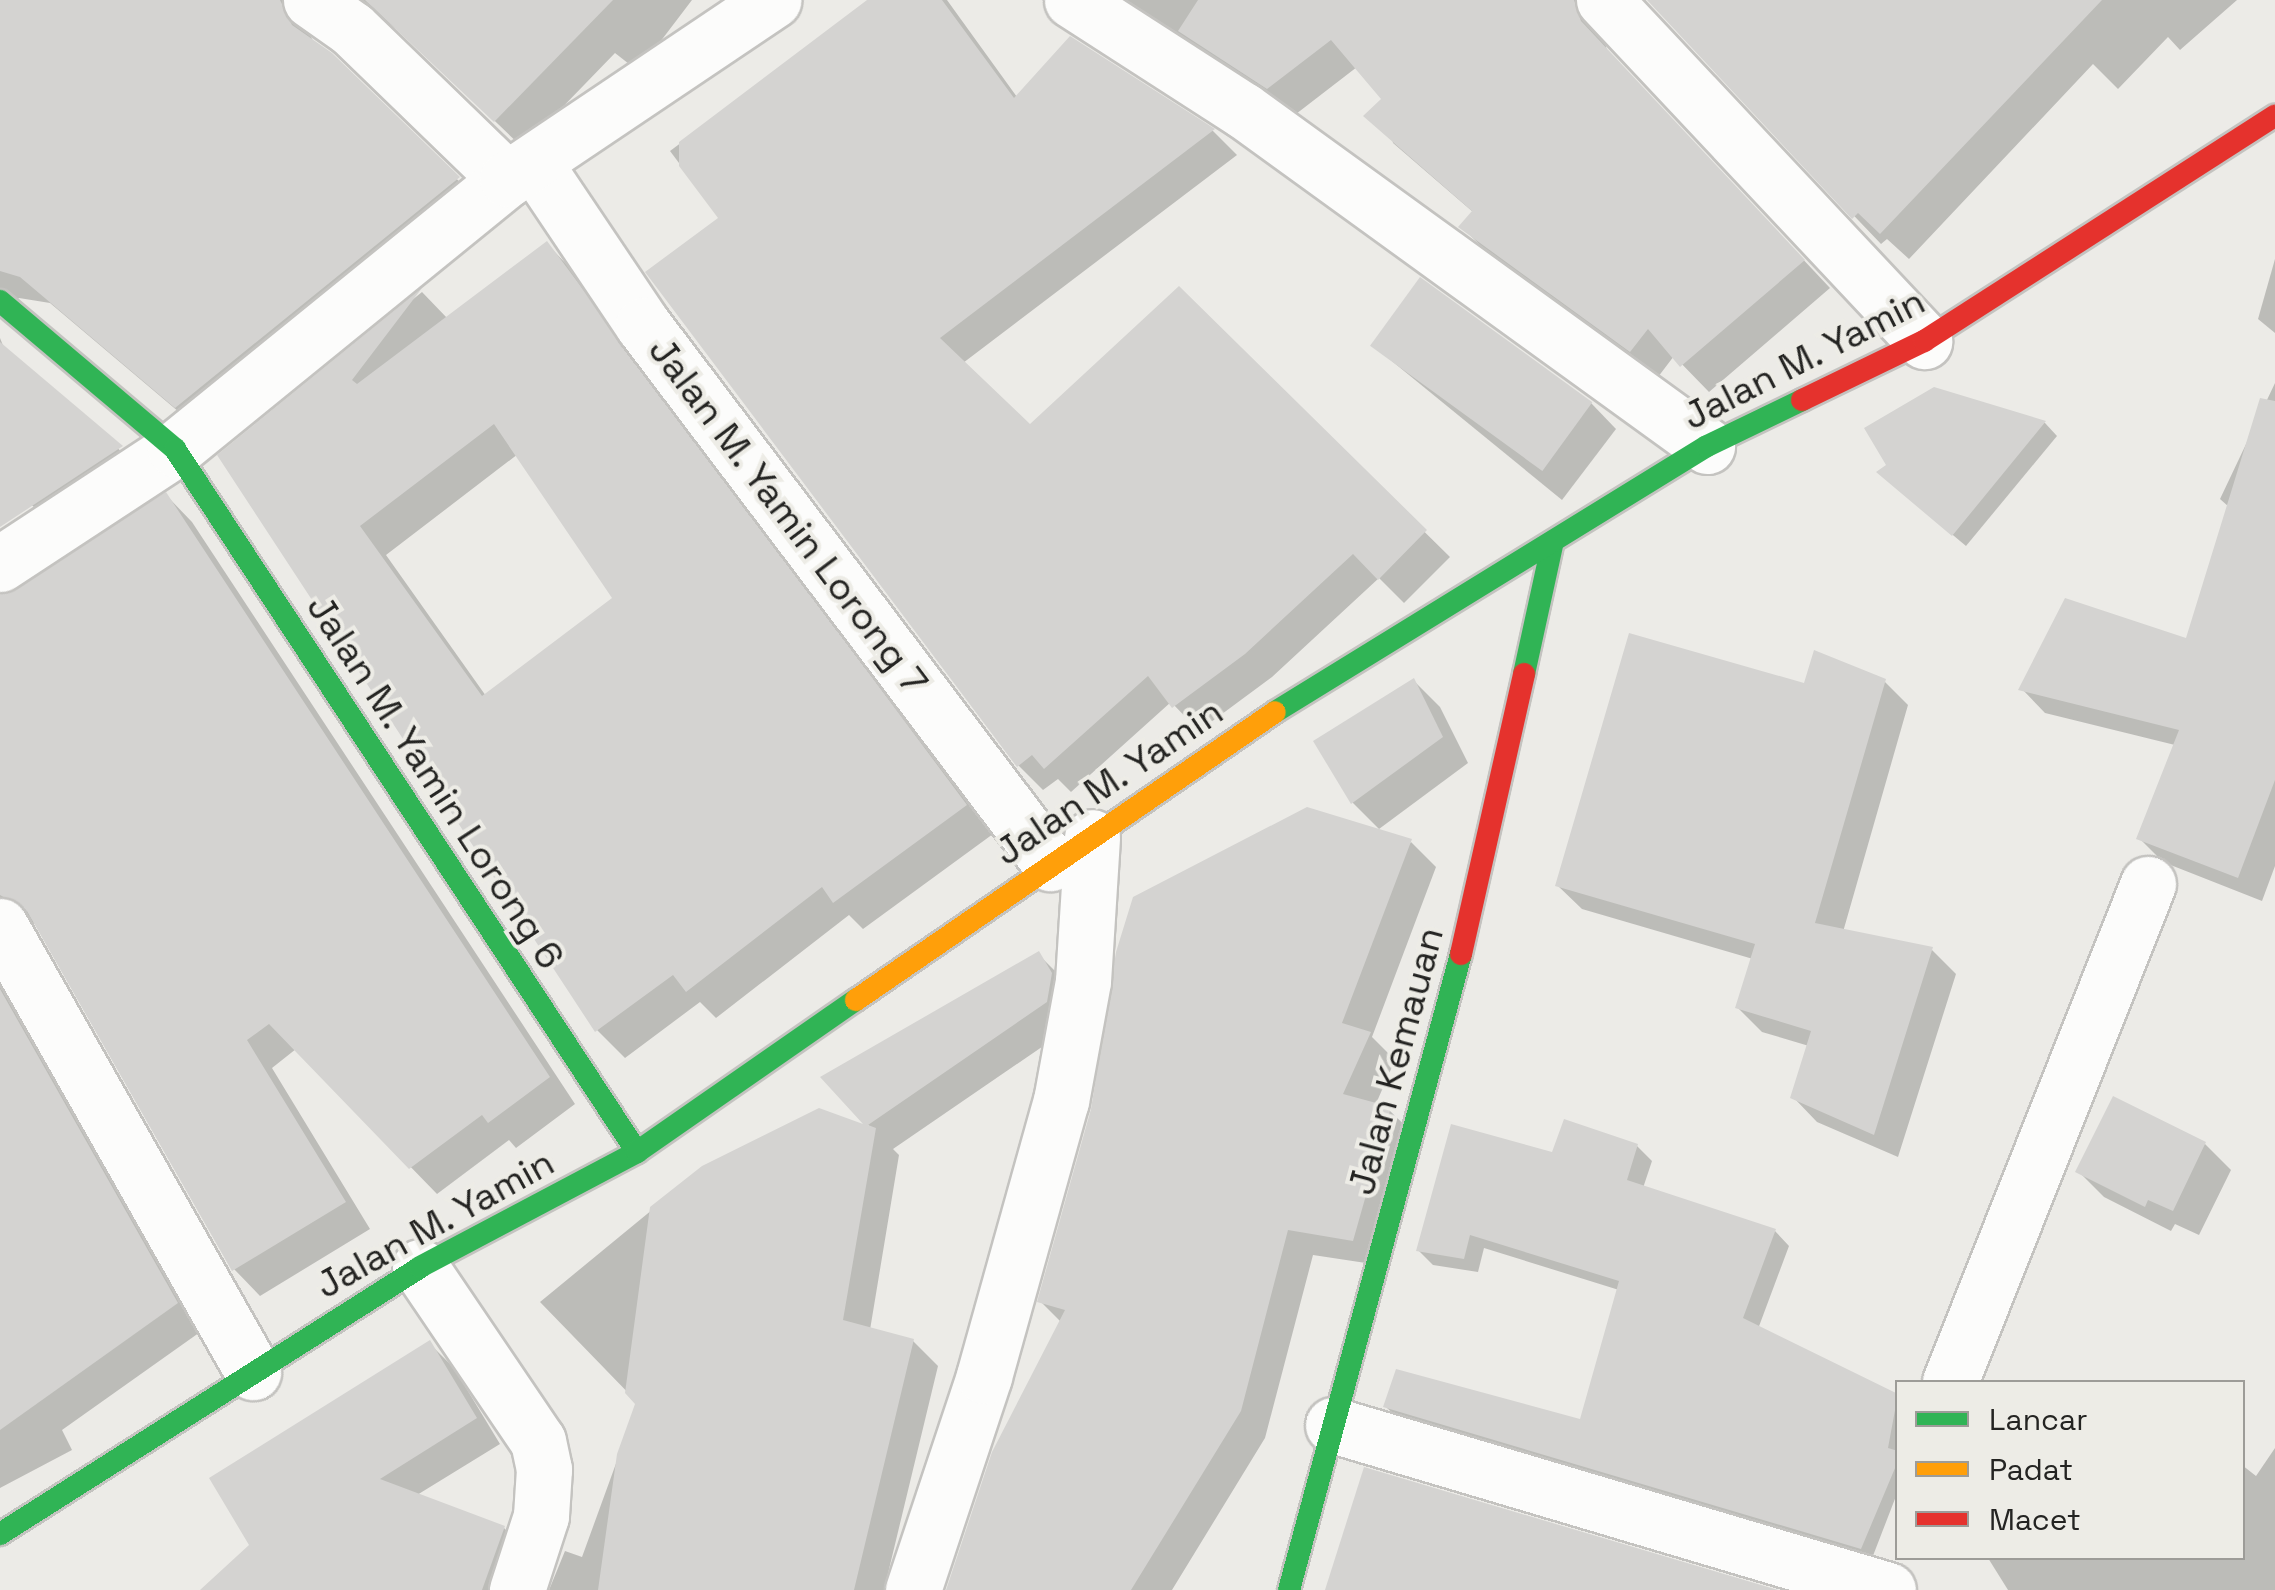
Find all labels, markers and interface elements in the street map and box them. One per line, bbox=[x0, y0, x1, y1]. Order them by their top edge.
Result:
street label: Jalan M. Yamin bbox=[1675, 278, 1933, 440]
street label: Jalan M. Yamin Lorong 7 bbox=[638, 328, 938, 704]
street label: Jalan M. Yamin Lorong 6 bbox=[296, 586, 574, 978]
street label: Jalan M. Yamin bbox=[986, 688, 1232, 876]
street label: Jalan Kemauan bbox=[1338, 922, 1454, 1200]
street label: Jalan M. Yamin bbox=[307, 1139, 563, 1309]
legend bbox=[1895, 1380, 2245, 1560]
text: Lancar bbox=[1989, 1400, 2088, 1439]
text: Padat bbox=[1989, 1450, 2073, 1489]
text: Macet bbox=[1989, 1500, 2081, 1539]

